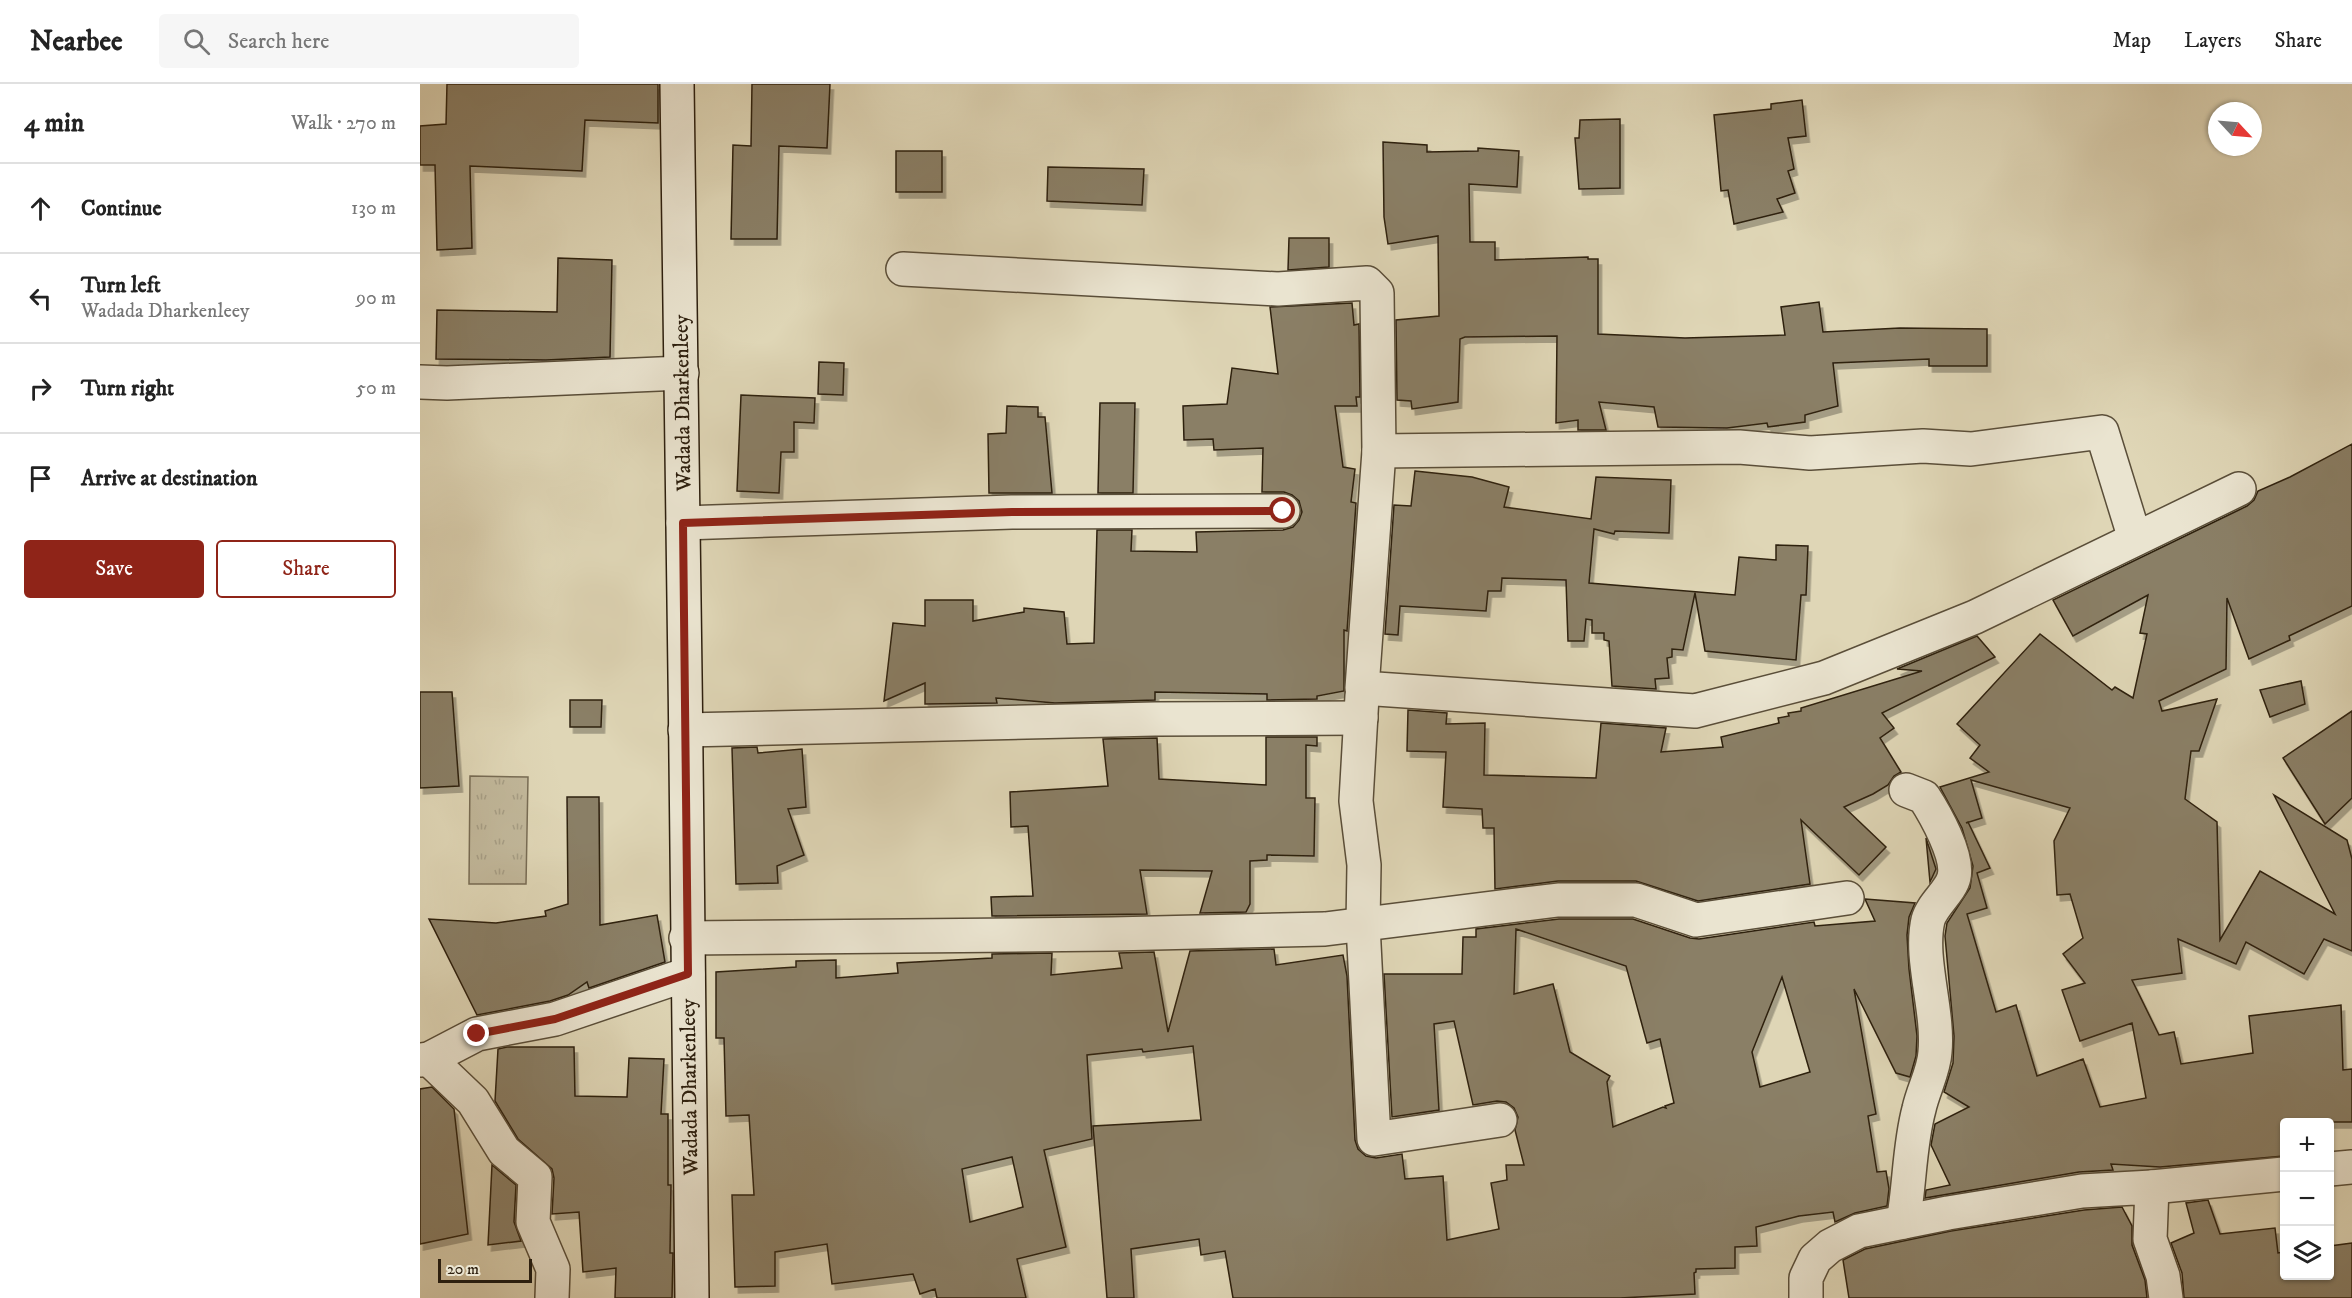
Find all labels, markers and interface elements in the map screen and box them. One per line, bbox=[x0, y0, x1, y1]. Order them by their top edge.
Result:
search box bbox=[159, 14, 579, 68]
text: Nearbee bbox=[30, 24, 123, 59]
icon: search bbox=[180, 25, 213, 58]
text: Search here bbox=[228, 28, 329, 55]
text: Map bbox=[2112, 28, 2151, 54]
text: Layers bbox=[2184, 28, 2242, 54]
text: Share bbox=[2275, 28, 2322, 54]
north arrow bbox=[2208, 102, 2262, 156]
text: 4 min bbox=[24, 107, 84, 140]
text: Walk · 270 m bbox=[291, 111, 396, 136]
icon: ahead bbox=[24, 192, 57, 225]
text: Continue bbox=[81, 195, 162, 222]
text: 130 m bbox=[351, 196, 396, 221]
text: Turn left bbox=[81, 272, 161, 299]
icon: left bbox=[24, 282, 57, 315]
text: 90 m bbox=[356, 286, 396, 311]
text: Wadada Dharkenleey bbox=[81, 299, 249, 324]
street label: Wadada Dharkenleey bbox=[668, 313, 698, 493]
icon: right bbox=[24, 372, 57, 405]
text: Turn right bbox=[81, 375, 174, 402]
text: 50 m bbox=[356, 376, 396, 401]
icon: arrive bbox=[24, 462, 57, 495]
text: Arrive at destination bbox=[81, 465, 258, 492]
route start bbox=[1269, 497, 1295, 523]
button: Save bbox=[24, 540, 204, 598]
button: Share bbox=[216, 540, 396, 598]
street label: Wadada Dharkenleey bbox=[675, 997, 705, 1177]
route end bbox=[463, 1020, 489, 1046]
map controls bbox=[2280, 1118, 2334, 1280]
button: + bbox=[2280, 1118, 2334, 1172]
button: − bbox=[2280, 1172, 2334, 1226]
button: layers bbox=[2280, 1226, 2334, 1280]
scale bar bbox=[438, 1256, 532, 1284]
text: 20 m bbox=[447, 1259, 479, 1279]

